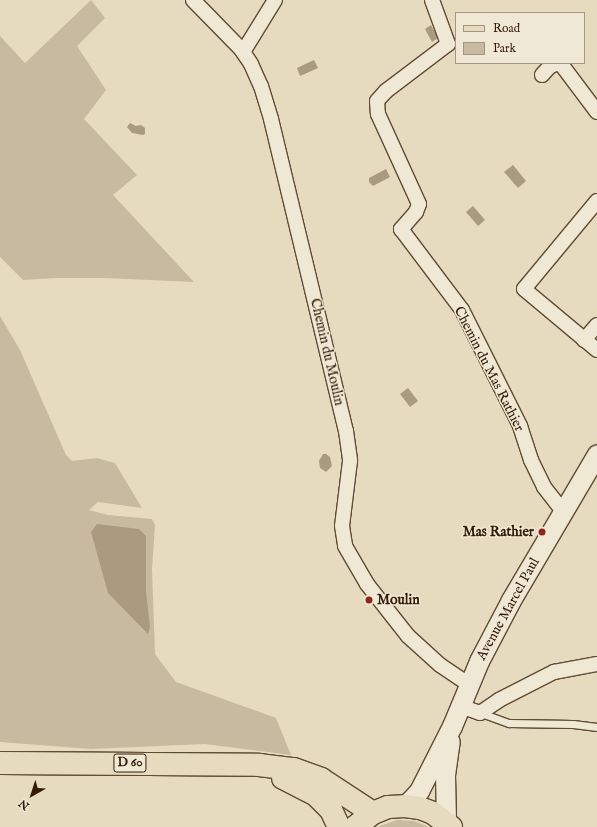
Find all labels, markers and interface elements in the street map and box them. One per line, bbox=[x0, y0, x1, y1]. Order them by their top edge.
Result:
legend bbox=[455, 12, 585, 64]
text: Road bbox=[493, 21, 520, 36]
text: Park bbox=[493, 41, 516, 56]
street label: Chemin du Moulin bbox=[306, 297, 348, 407]
street label: Chemin du Mas Rathier bbox=[450, 304, 528, 434]
place label: Mas Rathier bbox=[463, 524, 534, 540]
marker: Mas Rathier bbox=[537, 527, 547, 537]
street label: Avenue Marcel Paul bbox=[473, 555, 543, 663]
place label: Moulin bbox=[377, 592, 420, 608]
marker: Moulin bbox=[364, 595, 374, 605]
road number: D 60 bbox=[113, 752, 147, 774]
north arrow bbox=[12, 775, 52, 815]
text: N bbox=[16, 796, 33, 813]

